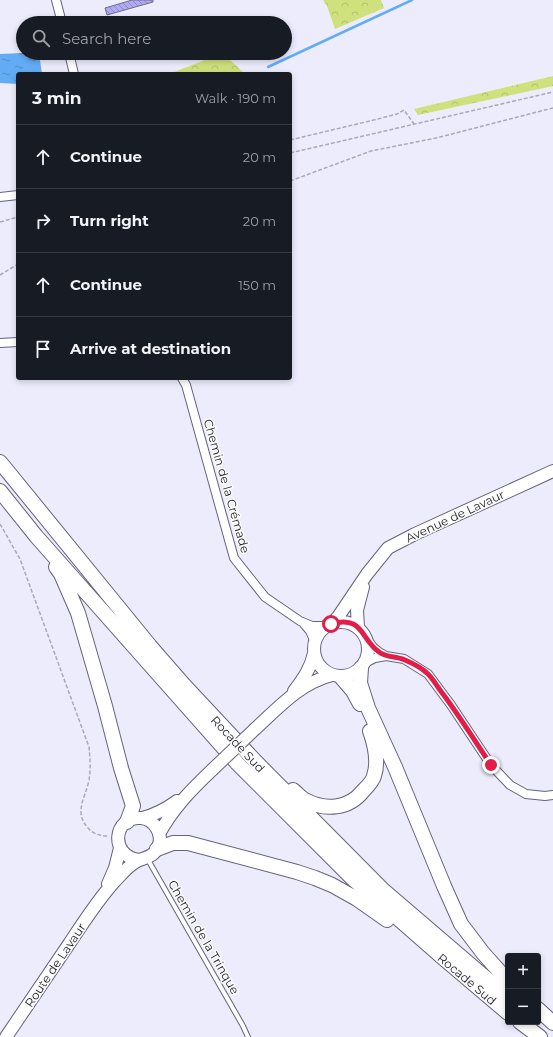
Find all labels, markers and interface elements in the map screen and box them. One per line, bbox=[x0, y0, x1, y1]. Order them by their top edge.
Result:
search box bbox=[16, 16, 292, 60]
icon: search bbox=[30, 27, 52, 49]
text: Search here bbox=[62, 29, 151, 48]
text: 3 min bbox=[32, 88, 82, 108]
text: Walk · 190 m bbox=[195, 90, 276, 106]
icon: ahead bbox=[32, 146, 54, 168]
text: Continue bbox=[70, 147, 142, 166]
text: 20 m bbox=[243, 149, 276, 165]
icon: right bbox=[32, 210, 54, 232]
text: Turn right bbox=[70, 211, 149, 230]
text: 20 m bbox=[243, 213, 276, 229]
icon: ahead bbox=[32, 274, 54, 296]
text: Continue bbox=[70, 275, 142, 294]
text: 150 m bbox=[238, 277, 276, 293]
icon: arrive bbox=[32, 338, 54, 360]
text: Arrive at destination bbox=[70, 339, 231, 358]
street label: Chemin de la Crémade bbox=[201, 417, 253, 555]
street label: Avenue de Lavaur bbox=[403, 486, 507, 545]
route start bbox=[322, 615, 340, 633]
street label: Rocade Sud bbox=[208, 712, 268, 776]
route end bbox=[482, 756, 500, 774]
street label: Chemin de la Trinque bbox=[165, 877, 243, 997]
street label: Route de Lavaur bbox=[21, 920, 89, 1010]
street label: Rocade Sud bbox=[435, 950, 499, 1008]
map controls bbox=[505, 953, 541, 1025]
button: + bbox=[505, 953, 541, 989]
button: − bbox=[505, 989, 541, 1025]

